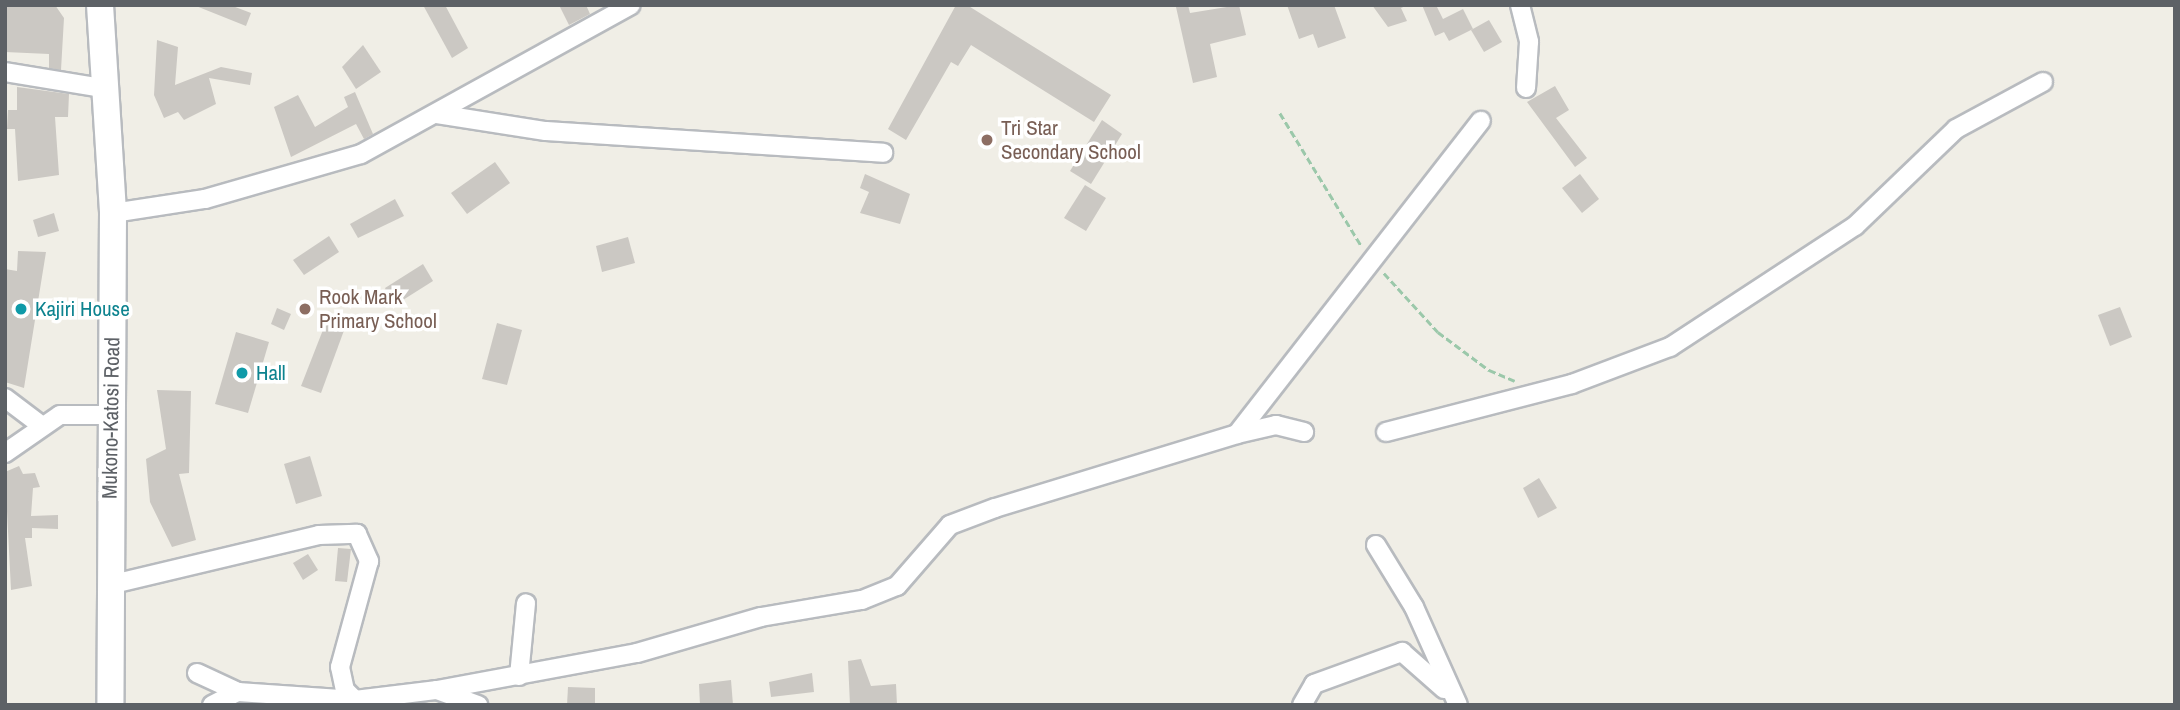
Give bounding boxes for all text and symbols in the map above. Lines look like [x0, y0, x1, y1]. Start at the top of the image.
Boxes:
place label: Tri Star Secondary School [1001, 115, 1141, 165]
marker: Tri Star Secondary School [979, 132, 995, 148]
place label: Rook Mark Primary School [319, 284, 437, 334]
place label: Kajiri House [35, 296, 130, 322]
marker: Kajiri House [13, 301, 29, 317]
marker: Rook Mark Primary School [297, 301, 313, 317]
street label: Mukono-Katosi Road [97, 337, 125, 499]
place label: Hall [256, 360, 286, 386]
marker: Hall [234, 365, 250, 381]

